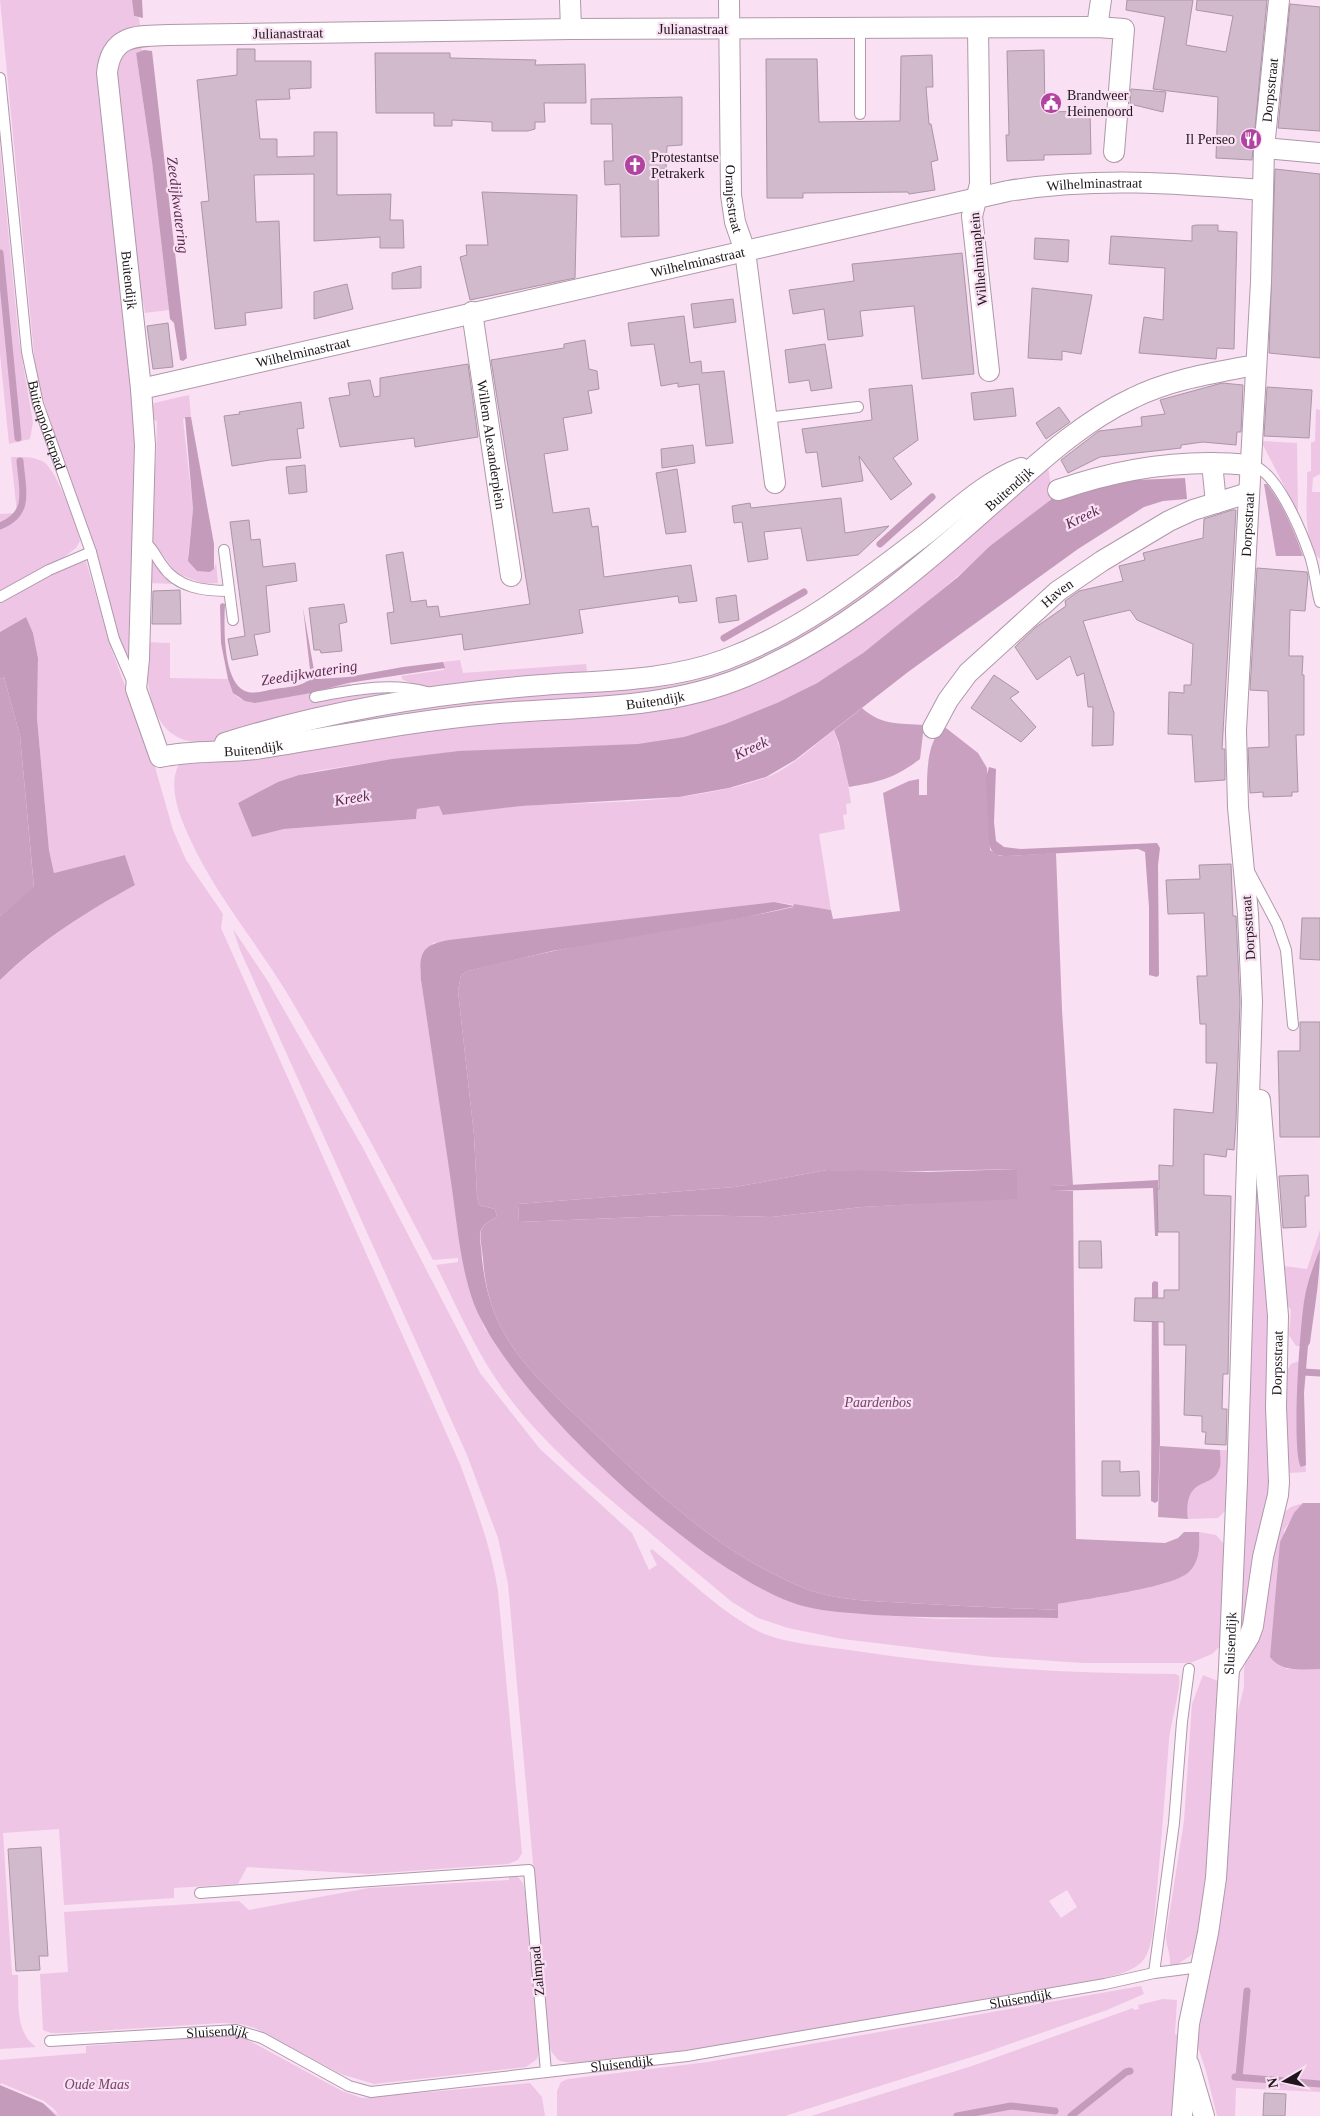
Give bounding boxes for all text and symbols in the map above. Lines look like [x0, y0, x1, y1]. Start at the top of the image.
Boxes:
street label: Julianastraat [658, 22, 728, 37]
street label: Julianastraat [253, 25, 323, 42]
street label: Dorpsstraat [1260, 57, 1281, 123]
place label: Brandweer Heinenoord [1067, 88, 1133, 119]
public building icon: Brandweer Heinenoord [1039, 91, 1063, 115]
restaurant icon: Il Perseo [1239, 127, 1263, 151]
place label: Il Perseo [1186, 132, 1235, 147]
place label: Protestantse Petrakerk [651, 150, 719, 181]
church icon: Protestantse Petrakerk [623, 153, 647, 177]
water label: Zeedijkwatering [164, 156, 192, 255]
street label: Oranjestraat [723, 165, 745, 235]
street label: Wilhelminastraat [1046, 176, 1142, 194]
street label: Wilhelminaplein [967, 212, 990, 306]
street label: Wilhelminastraat [649, 244, 746, 280]
street label: Buitendijk [118, 250, 139, 310]
street label: Wilhelminastraat [255, 335, 351, 371]
street label: Buitenpolderpad [25, 379, 68, 472]
street label: Willem Alexanderplein [474, 379, 508, 510]
street label: Buitendijk [982, 464, 1037, 514]
street label: Dorpsstraat [1239, 492, 1257, 557]
water label: Kreek [1062, 502, 1102, 532]
street label: Haven [1038, 576, 1076, 611]
water label: Zeedijkwatering [260, 657, 359, 689]
street label: Buitendijk [625, 689, 686, 712]
water label: Kreek [731, 733, 771, 763]
street label: Buitendijk [224, 738, 284, 759]
water label: Kreek [332, 787, 371, 809]
street label: Dorpsstraat [1239, 895, 1258, 961]
street label: Dorpsstraat [1269, 1331, 1286, 1396]
park label: Paardenbos [843, 1395, 912, 1410]
street label: Sluisendijk [1222, 1611, 1239, 1675]
street label: Zalmpad [528, 1946, 547, 1996]
street label: Sluisendijk [988, 1986, 1053, 2012]
street label: Sluisendijk [186, 2023, 251, 2042]
street label: Sluisendijk [590, 2053, 654, 2075]
north arrow [1260, 2056, 1310, 2106]
park label: Oude Maas [65, 2077, 130, 2092]
text: N [1264, 2077, 1281, 2089]

